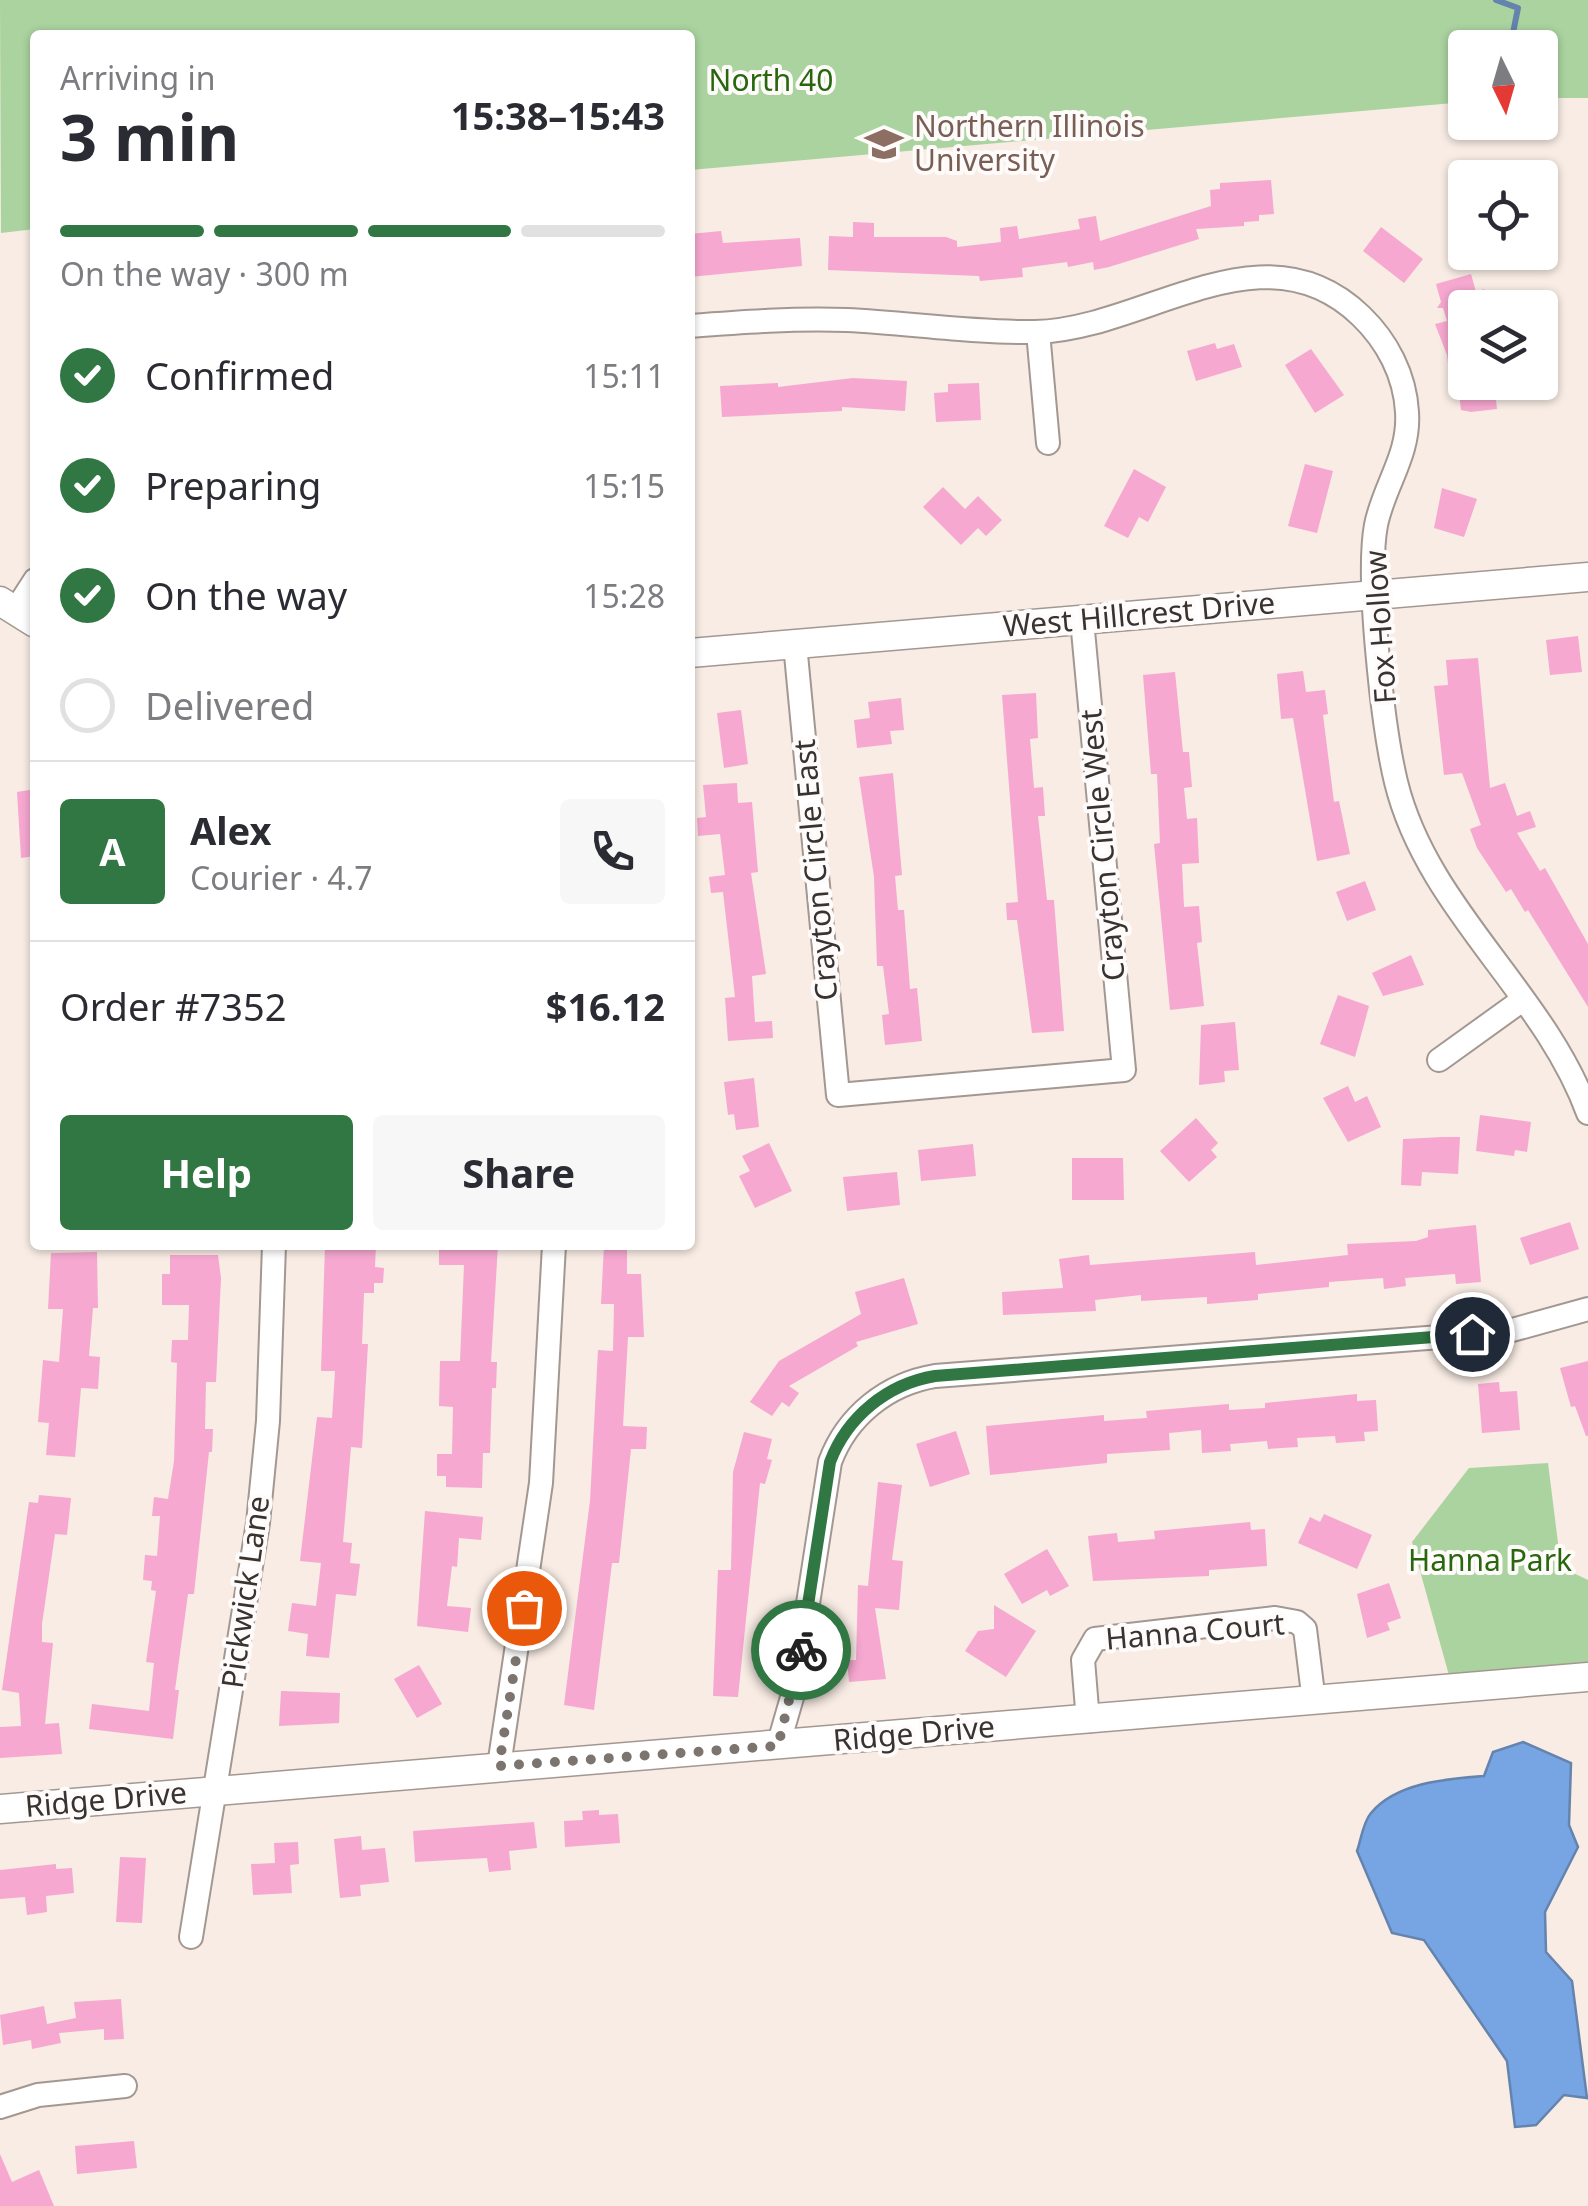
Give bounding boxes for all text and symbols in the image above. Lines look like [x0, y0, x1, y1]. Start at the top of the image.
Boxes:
north arrow [1448, 30, 1558, 140]
map controls [1448, 30, 1558, 400]
text: Arriving in [60, 56, 215, 99]
park label: North 40 [709, 59, 833, 100]
text: 15:38–15:43 [451, 89, 665, 141]
text: 3 min [60, 92, 239, 180]
place label: Northern Illinois University [914, 105, 1145, 180]
school or university icon: Northern Illinois University [863, 123, 905, 165]
button: locate [1448, 160, 1558, 270]
text: On the way · 300 m [60, 252, 349, 295]
button: layers [1448, 290, 1558, 400]
icon: check [60, 348, 115, 403]
text: Confirmed [145, 349, 334, 401]
text: 15:11 [583, 354, 665, 397]
icon: check [60, 458, 115, 513]
text: Preparing [145, 459, 321, 511]
text: 15:15 [583, 464, 665, 507]
street label: Fox Hollow [1354, 549, 1405, 705]
icon: check [60, 568, 115, 623]
text: On the way [145, 569, 347, 621]
text: 15:28 [583, 574, 665, 617]
street label: West Hillcrest Drive [1001, 581, 1277, 646]
text: Delivered [145, 679, 314, 731]
street label: Crayton Circle West [1069, 707, 1134, 983]
street label: Crayton Circle East [783, 738, 846, 1003]
button: phone [560, 799, 665, 904]
text: Alex [190, 804, 272, 856]
text: A [99, 825, 126, 877]
text: Courier · 4.7 [190, 856, 373, 899]
text: Order #7352 [60, 980, 286, 1032]
text: $16.12 [546, 980, 665, 1032]
button: Help [60, 1115, 353, 1230]
button: Share [373, 1115, 665, 1230]
pin [1430, 1292, 1515, 1377]
icon: home [1445, 1307, 1500, 1362]
street label: Pickwick Lane [211, 1493, 278, 1691]
park label: Hanna Park [1408, 1539, 1572, 1580]
pin [482, 1566, 567, 1651]
icon: bag [497, 1581, 552, 1636]
courier [751, 1600, 851, 1700]
street label: Hanna Court [1104, 1602, 1286, 1659]
icon: bike [774, 1623, 829, 1678]
street label: Ridge Drive [831, 1705, 996, 1760]
street label: Ridge Drive [23, 1771, 188, 1826]

